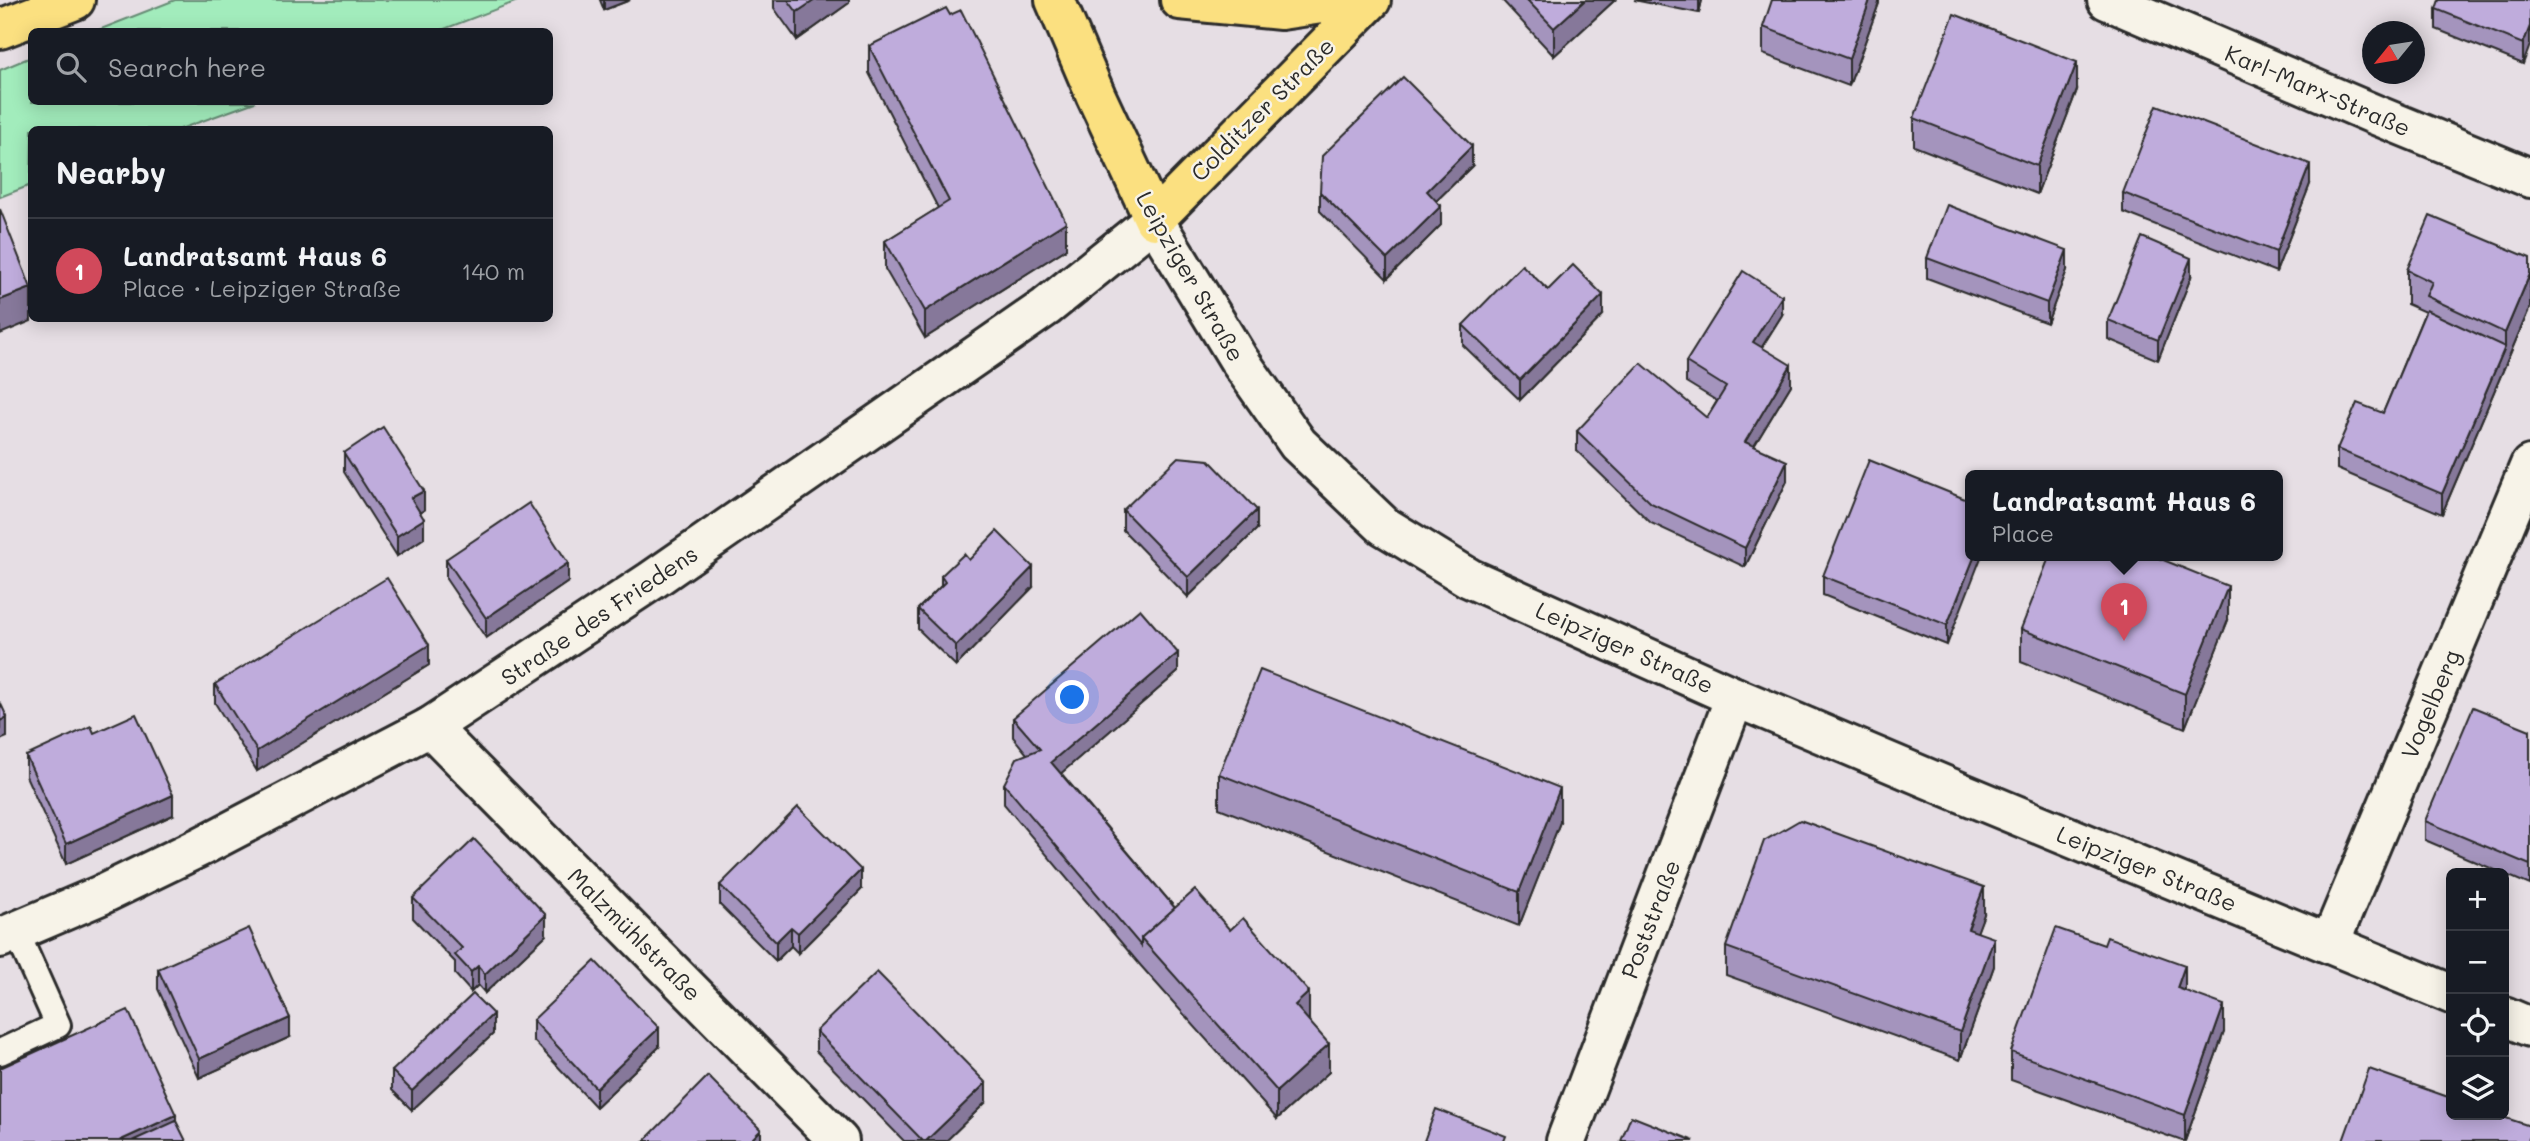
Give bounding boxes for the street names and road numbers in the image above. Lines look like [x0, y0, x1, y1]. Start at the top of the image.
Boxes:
street label: Colditzer Straße [1184, 31, 1340, 187]
street label: Karl-Marx-Straße [2221, 37, 2415, 143]
street label: Leipziger Straße [1130, 186, 1252, 366]
street label: Straße des Friedens [495, 538, 703, 692]
street label: Leipziger Straße [1531, 594, 1719, 700]
street label: Vogelberg [2394, 645, 2466, 763]
street label: Leipziger Straße [2053, 818, 2241, 918]
street label: Poststraße [1614, 855, 1686, 983]
street label: Malzmühlstraße [562, 861, 708, 1007]

